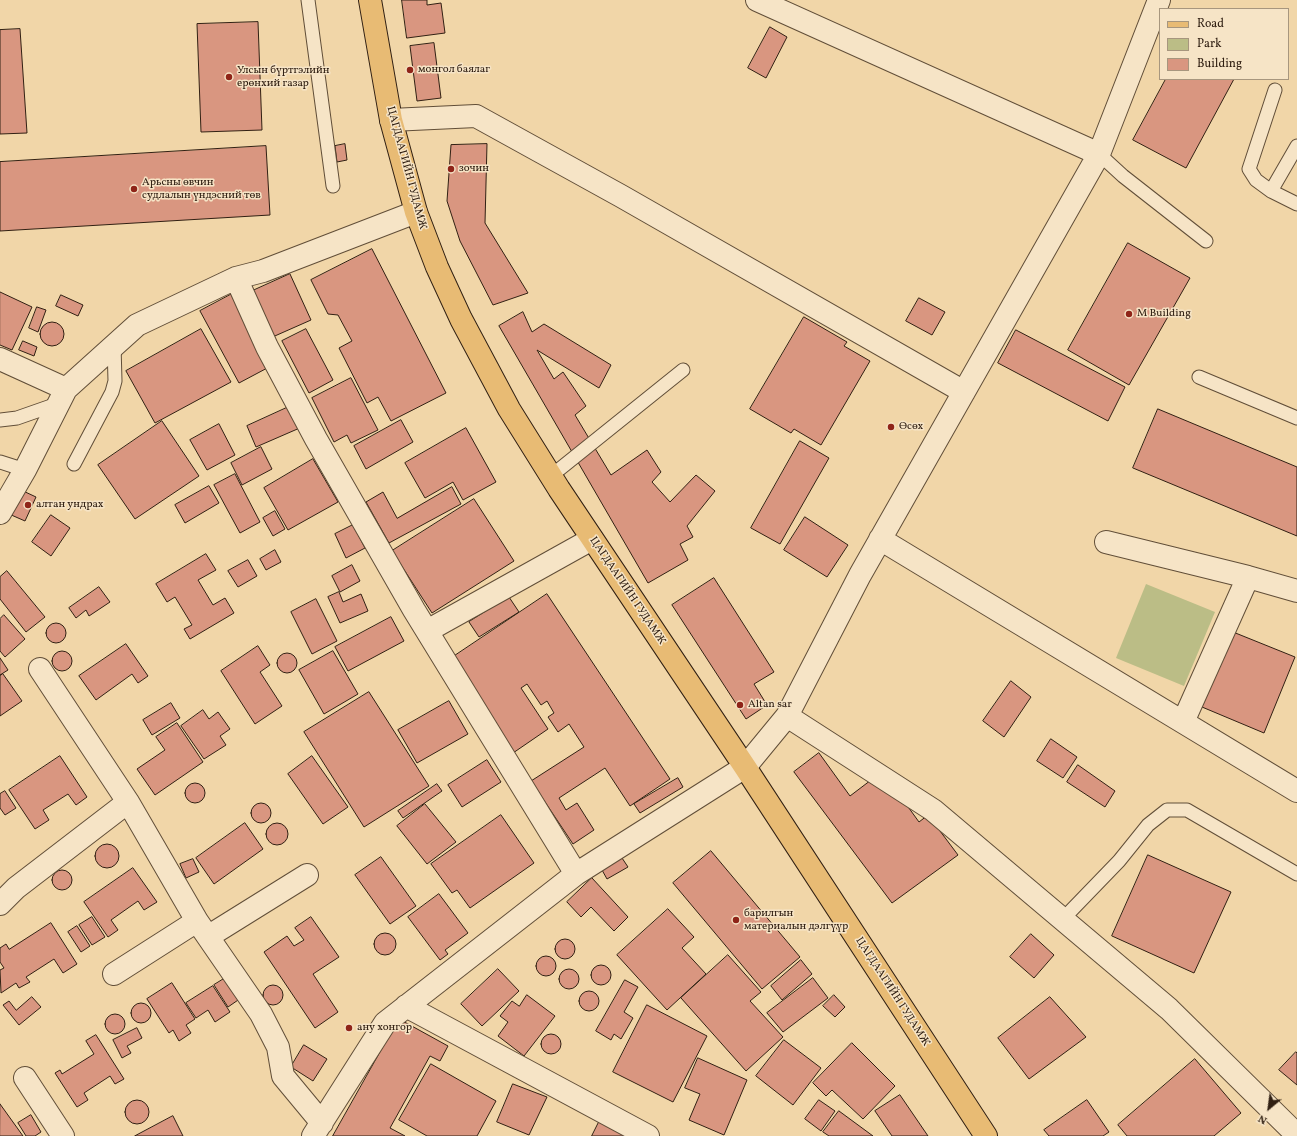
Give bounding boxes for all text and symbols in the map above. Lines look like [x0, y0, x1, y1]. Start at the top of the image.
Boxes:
legend [1159, 8, 1289, 80]
text: Road [1197, 16, 1224, 32]
text: Park [1197, 36, 1222, 52]
text: Building [1197, 56, 1242, 72]
place label: монгол баялаг [418, 63, 490, 77]
place label: Улсын бүртгэлийн ерөнхий газар [237, 64, 329, 90]
marker: монгол баялаг [405, 65, 415, 75]
marker: Улсын бүртгэлийн ерөнхий газар [224, 72, 234, 82]
street label: ЦАГДААГИЙН ГУДАМЖ [383, 105, 429, 231]
place label: зочин [459, 162, 489, 176]
marker: зочин [446, 164, 456, 174]
place label: Арьсны өвчин судлалын үндэсний төв [142, 176, 261, 202]
marker: Арьсны өвчин судлалын үндэсний төв [129, 184, 139, 194]
place label: M Building [1137, 307, 1191, 321]
marker: M Building [1124, 309, 1134, 319]
place label: Өсөх [899, 420, 923, 434]
marker: Өсөх [886, 422, 896, 432]
place label: алтан ундрах [36, 498, 104, 512]
marker: алтан ундрах [23, 500, 33, 510]
street label: ЦАГДААГИЙН ГУДАМЖ [586, 535, 668, 647]
place label: Altan sar [748, 698, 792, 712]
marker: Altan sar [735, 700, 745, 710]
place label: барилгын материалын дэлгүүр [744, 907, 848, 933]
marker: барилгын материалын дэлгүүр [731, 915, 741, 925]
street label: ЦАГДААГИЙН ГУДАМЖ [852, 935, 932, 1049]
place label: ану хонгор [357, 1021, 412, 1035]
marker: ану хонгор [344, 1023, 354, 1033]
north arrow [1249, 1088, 1289, 1128]
text: N [1256, 1110, 1270, 1127]

